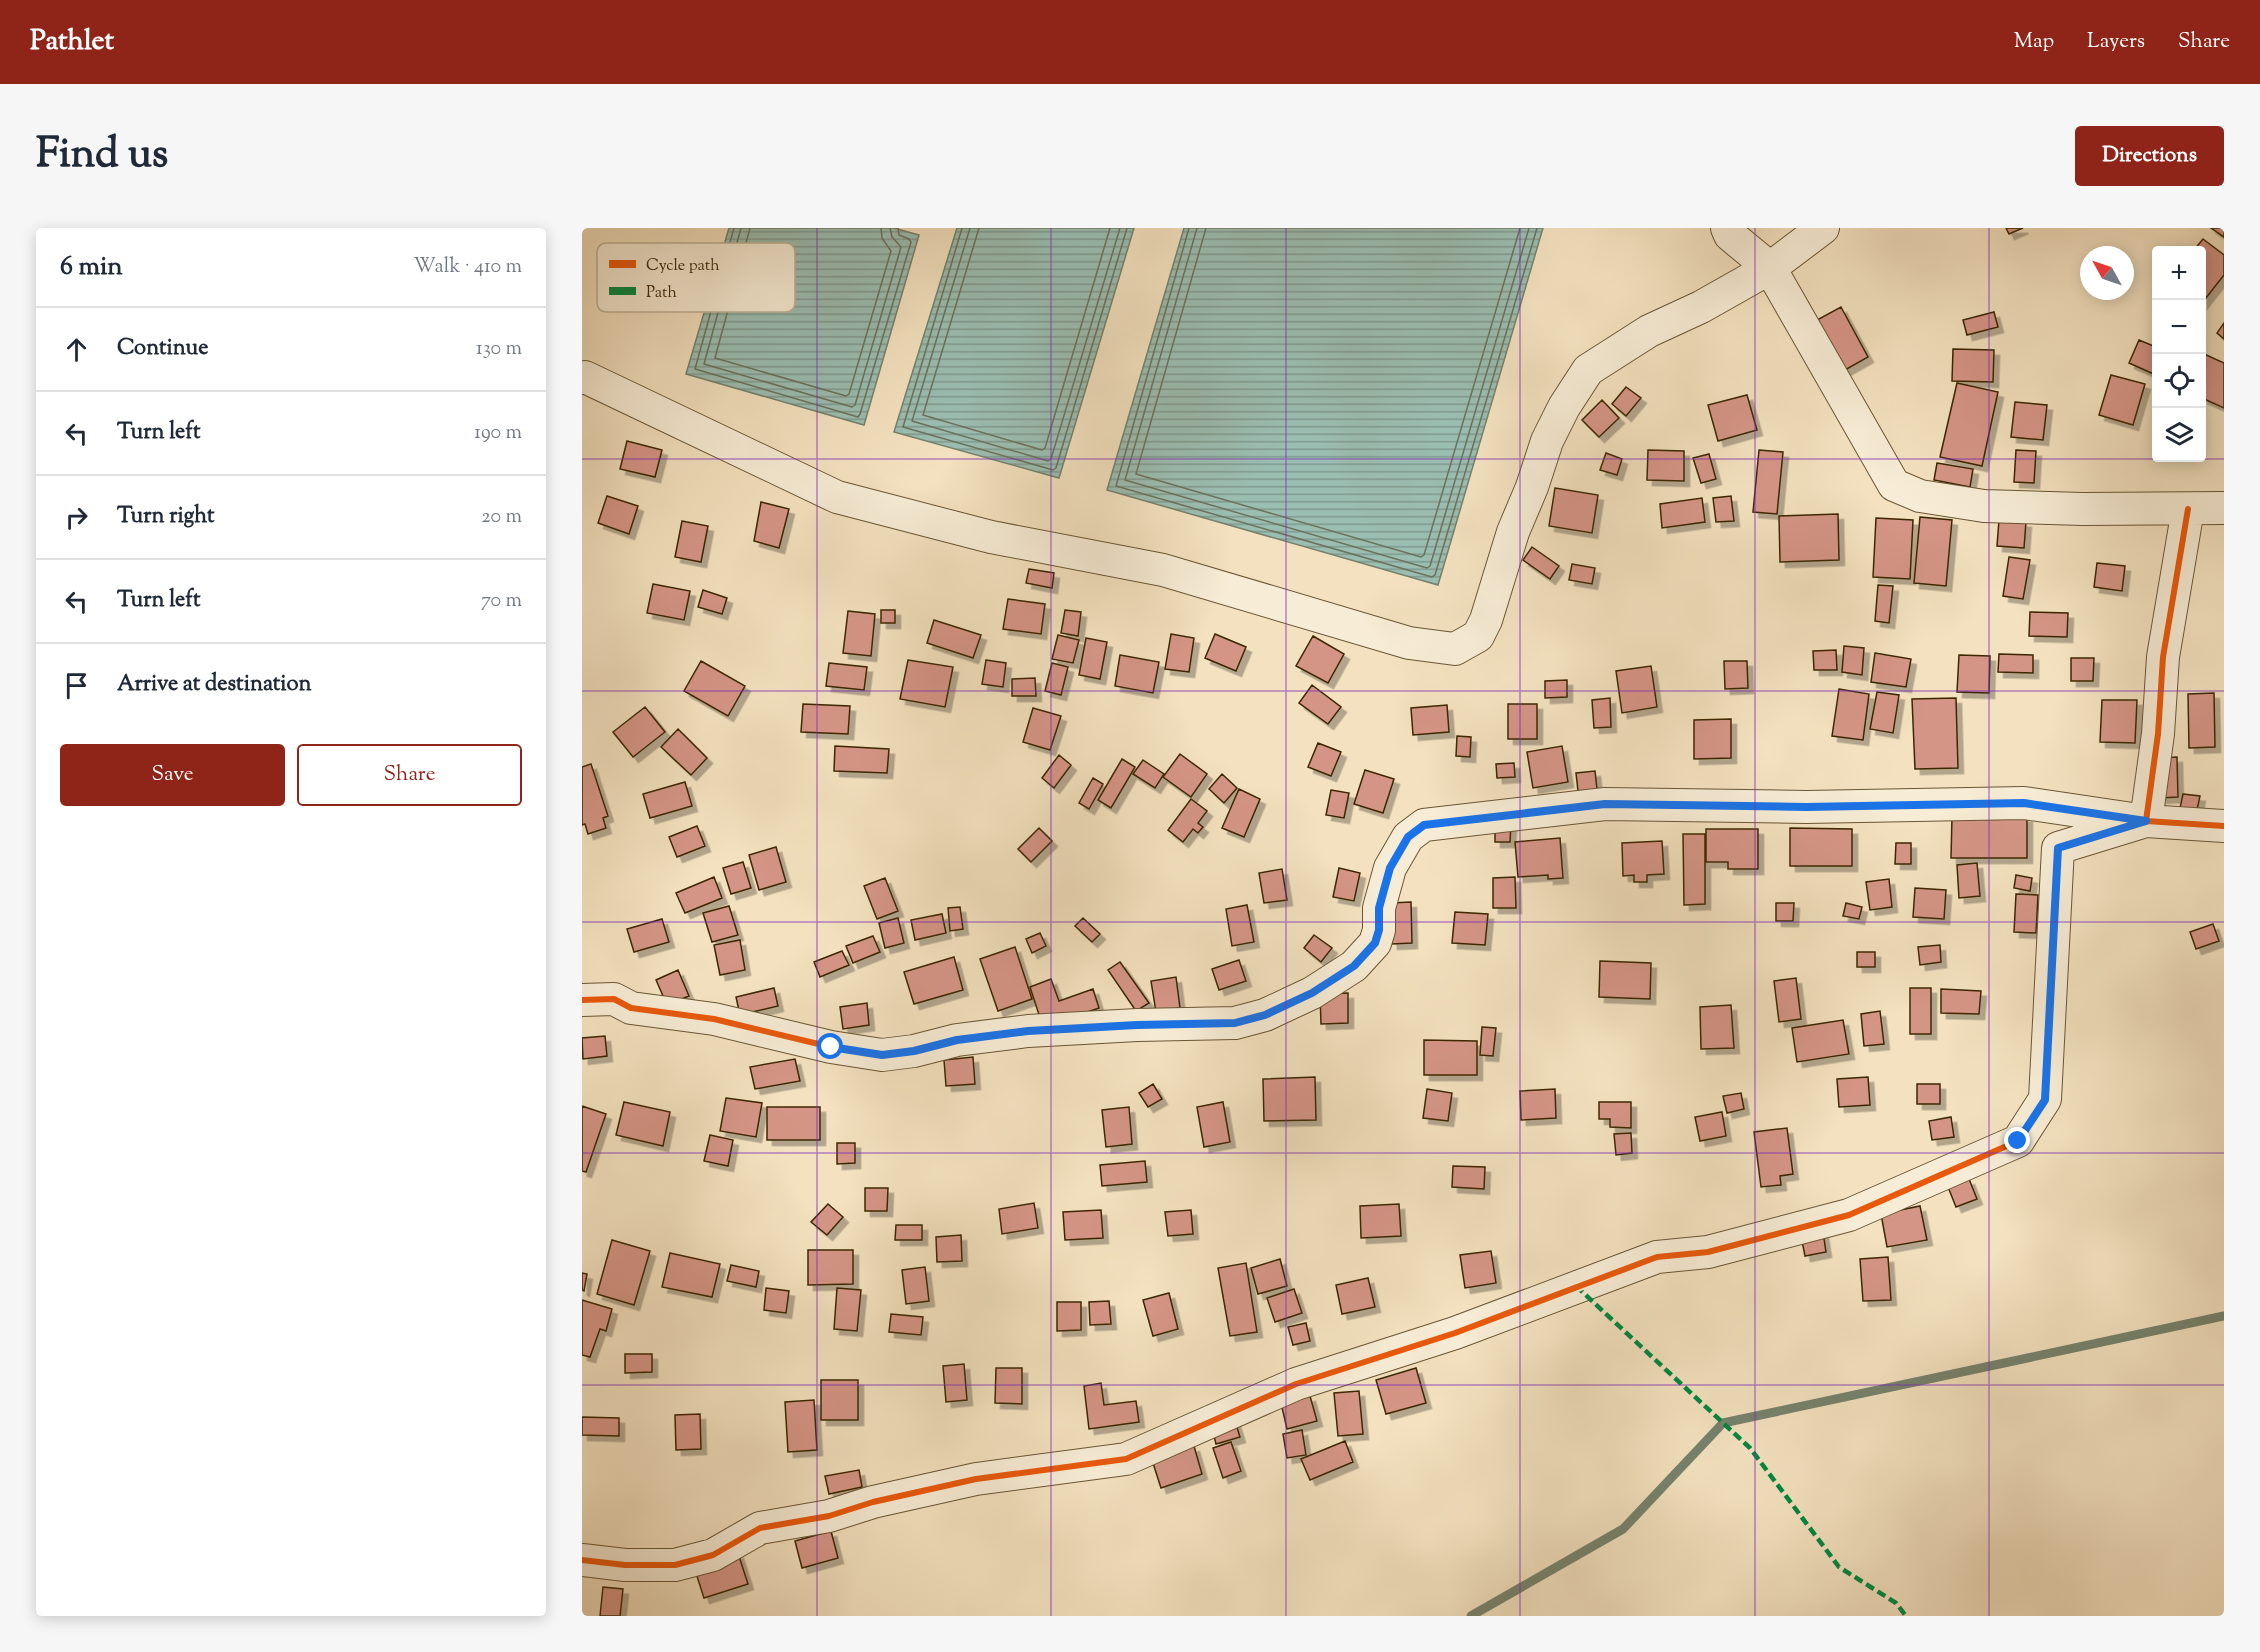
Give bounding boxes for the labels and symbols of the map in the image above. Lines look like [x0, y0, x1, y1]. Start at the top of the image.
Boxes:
legend [597, 243, 795, 312]
north arrow [2080, 246, 2134, 300]
text: Cycle path [646, 255, 720, 278]
text: Path [646, 282, 677, 305]
route start [817, 1033, 843, 1059]
route end [2004, 1127, 2030, 1153]

